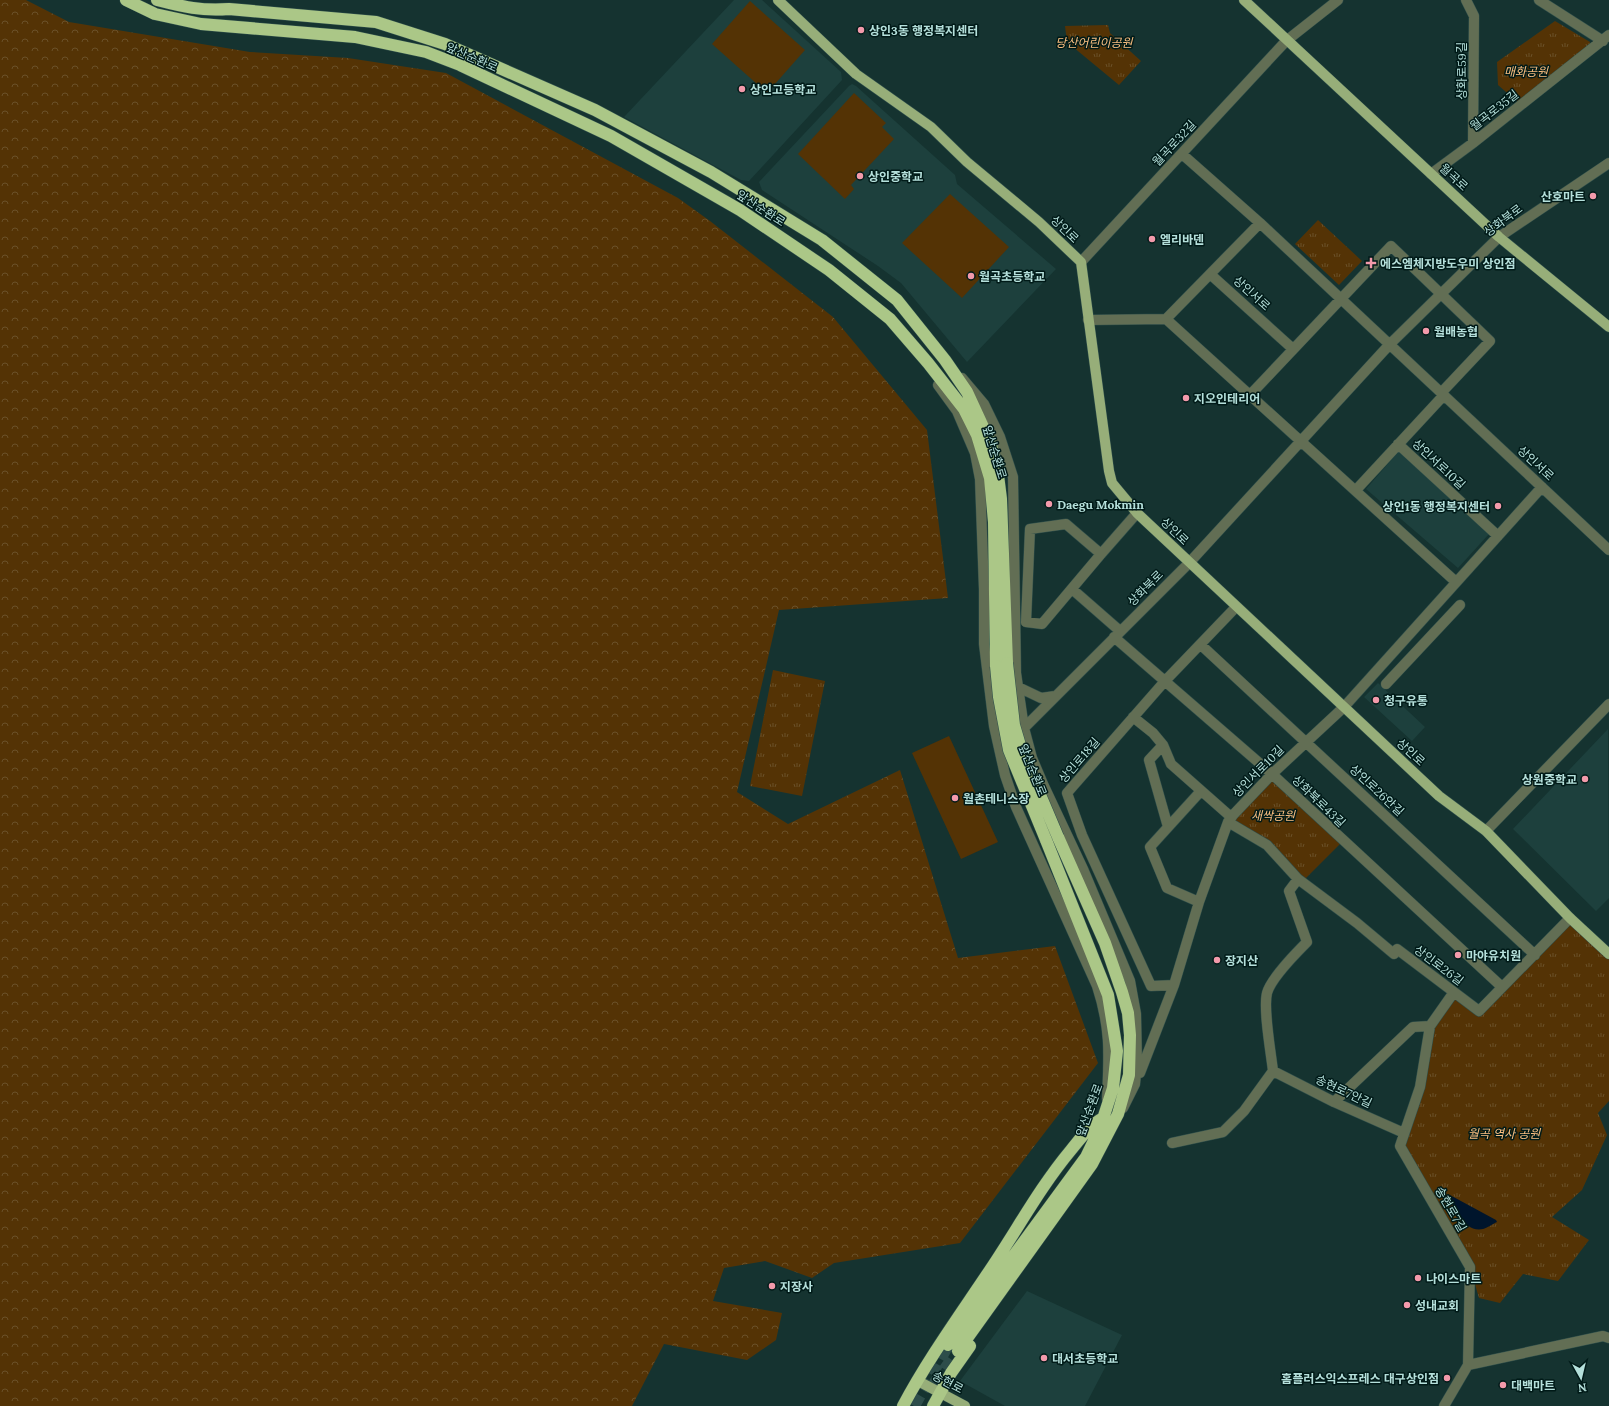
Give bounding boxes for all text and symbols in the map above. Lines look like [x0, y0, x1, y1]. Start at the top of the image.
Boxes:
place label: 상인3동 행정복지센터 [869, 23, 978, 38]
marker: 상인3동 행정복지센터 [856, 25, 866, 35]
park label: 당산어린이공원 [1055, 35, 1134, 50]
street label: 앞산순환로 [444, 39, 500, 75]
street label: 상화로59길 [1454, 42, 1469, 100]
park label: 매화공원 [1504, 64, 1549, 79]
place label: 상인고등학교 [750, 82, 816, 97]
marker: 상인고등학교 [737, 84, 747, 94]
street label: 월곡로35길 [1467, 86, 1521, 134]
street label: 월곡로32길 [1149, 117, 1199, 169]
street label: 월곡로 [1437, 160, 1471, 194]
place label: 상인중학교 [868, 169, 923, 184]
marker: 상인중학교 [855, 171, 865, 181]
street label: 앞산순환로 [734, 187, 788, 229]
place label: 산호마트 [1541, 189, 1585, 204]
marker: 산호마트 [1588, 191, 1598, 201]
street label: 상화북로 [1481, 201, 1525, 239]
street label: 상인로 [1048, 212, 1082, 246]
place label: 엘리바덴 [1160, 232, 1204, 247]
marker: 엘리바덴 [1147, 234, 1157, 244]
place label: 에스엠체지방도우미 상인점 [1380, 256, 1516, 271]
marker: 에스엠체지방도우미 상인점 [1365, 257, 1377, 269]
place label: 월곡초등학교 [979, 269, 1045, 284]
marker: 월곡초등학교 [966, 271, 976, 281]
street label: 상인서로 [1231, 273, 1273, 313]
place label: 월배농협 [1434, 324, 1478, 339]
marker: 월배농협 [1421, 326, 1431, 336]
place label: 지오인테리어 [1194, 391, 1260, 406]
marker: 지오인테리어 [1181, 393, 1191, 403]
street label: 앞산순환로 [980, 423, 1010, 481]
street label: 상인서로10길 [1409, 436, 1469, 492]
street label: 상인서로 [1515, 442, 1557, 484]
place label: Daegu Mokmin [1057, 497, 1144, 512]
marker: Daegu Mokmin [1044, 499, 1054, 509]
place label: 상인1동 행정복지센터 [1383, 499, 1490, 514]
marker: 상인1동 행정복지센터 [1493, 501, 1503, 511]
street label: 상인로 [1158, 514, 1192, 548]
street label: 상화북로 [1124, 567, 1166, 609]
place label: 청구유통 [1384, 693, 1428, 708]
marker: 청구유통 [1371, 695, 1381, 705]
street label: 상인로18길 [1055, 734, 1103, 786]
street label: 상인로 [1394, 735, 1428, 769]
street label: 앞산순환로 [1016, 742, 1050, 798]
street label: 상인서로10길 [1229, 742, 1287, 800]
street label: 상인로26안길 [1347, 761, 1407, 819]
street label: 상화북로43길 [1289, 772, 1349, 830]
place label: 상원중학교 [1522, 772, 1577, 787]
marker: 상원중학교 [1580, 774, 1590, 784]
place label: 월촌테니스장 [963, 791, 1029, 806]
marker: 월촌테니스장 [950, 793, 960, 803]
park label: 새싹공원 [1251, 808, 1296, 823]
street label: 상인로26길 [1412, 942, 1466, 988]
place label: 마야유치원 [1466, 948, 1521, 963]
marker: 마야유치원 [1453, 950, 1463, 960]
place label: 장지산 [1225, 953, 1258, 968]
marker: 장지산 [1212, 955, 1222, 965]
street label: 송현로7안길 [1313, 1071, 1375, 1111]
street label: 앞산순환로 [1073, 1081, 1105, 1139]
park label: 월곡 역사 공원 [1468, 1126, 1541, 1141]
street label: 송현로7길 [1432, 1184, 1470, 1234]
place label: 나이스마트 [1426, 1271, 1481, 1286]
marker: 나이스마트 [1413, 1273, 1423, 1283]
place label: 지장사 [780, 1279, 813, 1294]
marker: 지장사 [767, 1281, 777, 1291]
place label: 성내교회 [1415, 1298, 1459, 1313]
marker: 성내교회 [1402, 1300, 1412, 1310]
place label: 대서초등학교 [1052, 1351, 1118, 1366]
marker: 대서초등학교 [1039, 1353, 1049, 1363]
north arrow [1561, 1358, 1601, 1398]
street label: 송현로 [930, 1368, 966, 1396]
place label: 홈플러스익스프레스 대구상인점 [1281, 1371, 1439, 1386]
marker: 홈플러스익스프레스 대구상인점 [1442, 1373, 1452, 1383]
place label: 대백마트 [1511, 1378, 1555, 1393]
marker: 대백마트 [1498, 1380, 1508, 1390]
text: N [1577, 1380, 1588, 1395]

